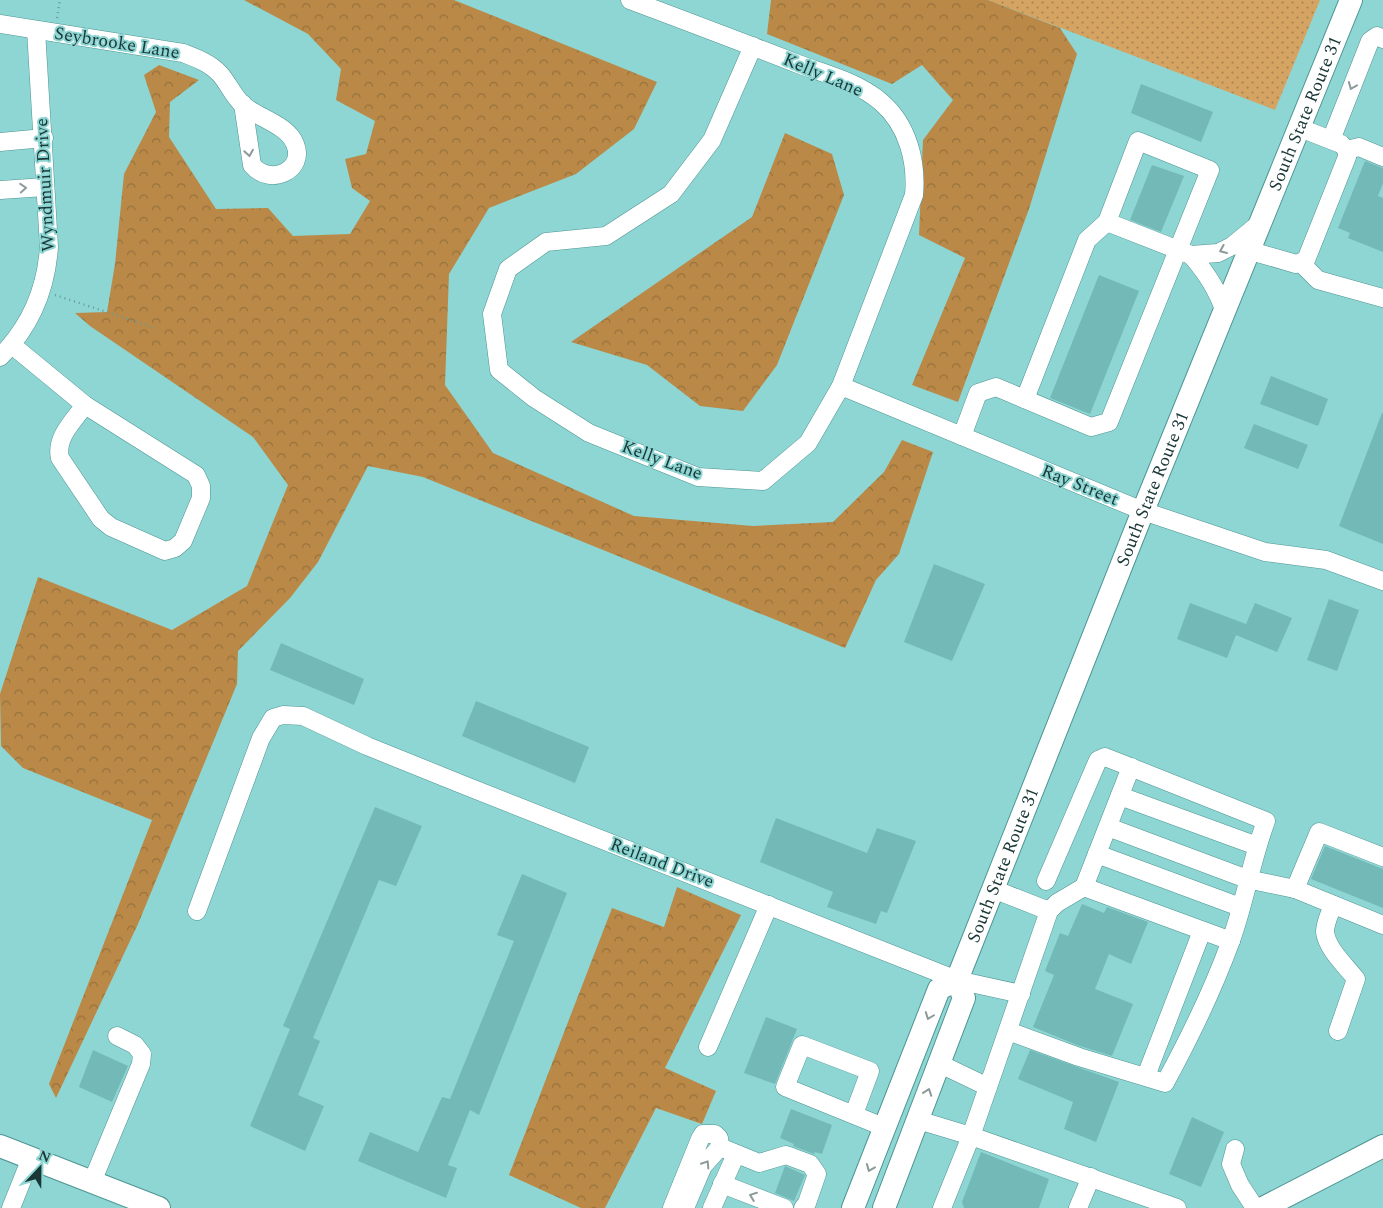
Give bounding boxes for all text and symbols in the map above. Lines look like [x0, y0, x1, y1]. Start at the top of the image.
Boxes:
street label: Seybrooke Lane [53, 20, 181, 66]
street label: South State Route 31 [1261, 32, 1348, 195]
street label: Kelly Lane [779, 46, 867, 104]
one-way arrow [1348, 82, 1358, 90]
street label: Wyndmuir Drive [28, 117, 62, 253]
one-way arrow [243, 149, 254, 157]
one-way arrow [19, 183, 27, 194]
one-way arrow [1219, 243, 1228, 254]
street label: South State Route 31 [1109, 407, 1196, 570]
street label: Kelly Lane [618, 433, 706, 487]
street label: Ray Street [1037, 457, 1123, 513]
street label: South State Route 31 [960, 783, 1046, 947]
street label: Reiland Drive [606, 831, 718, 895]
one-way arrow [925, 1011, 935, 1020]
one-way arrow [922, 1088, 932, 1097]
north arrow [15, 1143, 65, 1193]
text: N [35, 1145, 54, 1168]
one-way arrow [700, 1160, 709, 1170]
one-way arrow [865, 1163, 876, 1172]
one-way arrow [749, 1192, 757, 1202]

